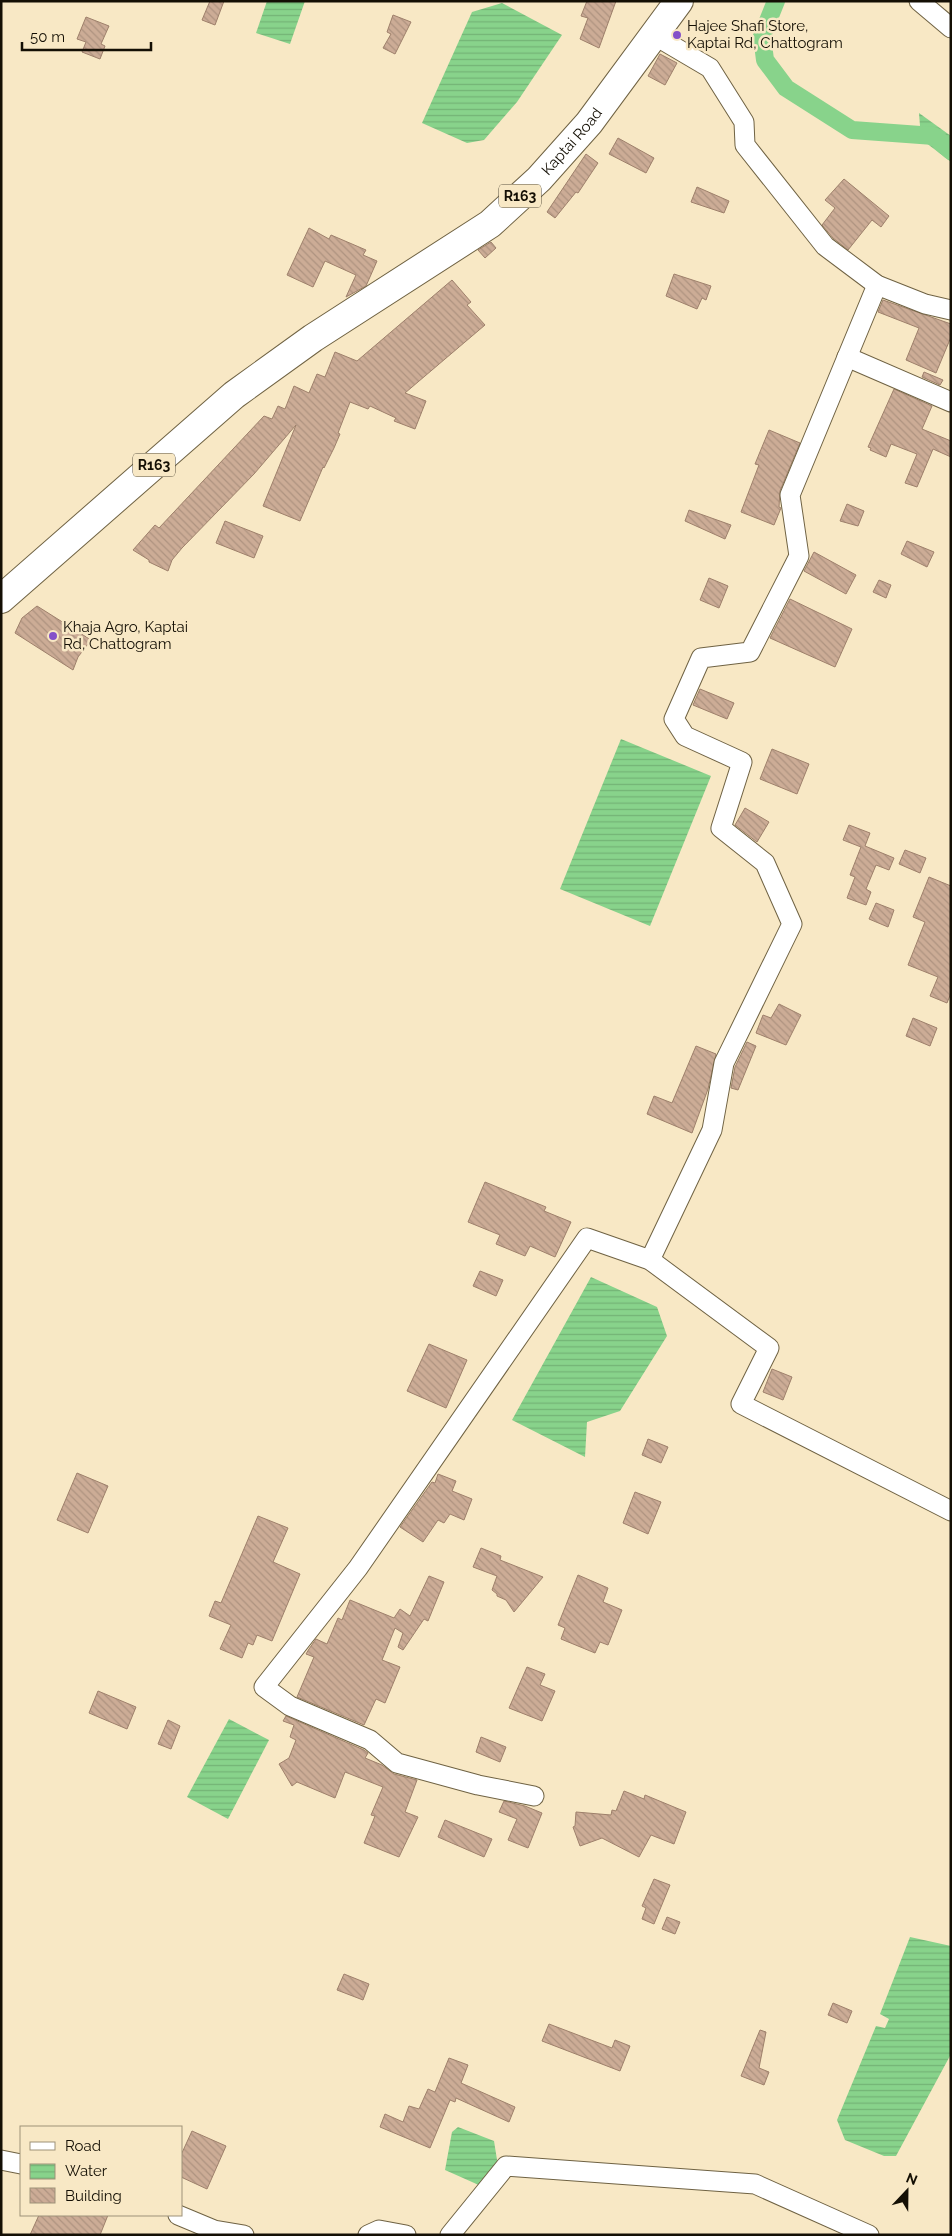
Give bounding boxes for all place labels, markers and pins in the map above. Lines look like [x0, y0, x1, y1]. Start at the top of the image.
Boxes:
place label: Hajee Shafi Store, Kaptai Rd, Chattogram [687, 17, 843, 52]
marker: Hajee Shafi Store, Kaptai Rd, Chattogram [671, 29, 683, 41]
place label: Khaja Agro, Kaptai Rd, Chattogram [63, 618, 188, 653]
marker: Khaja Agro, Kaptai Rd, Chattogram [47, 630, 59, 642]

